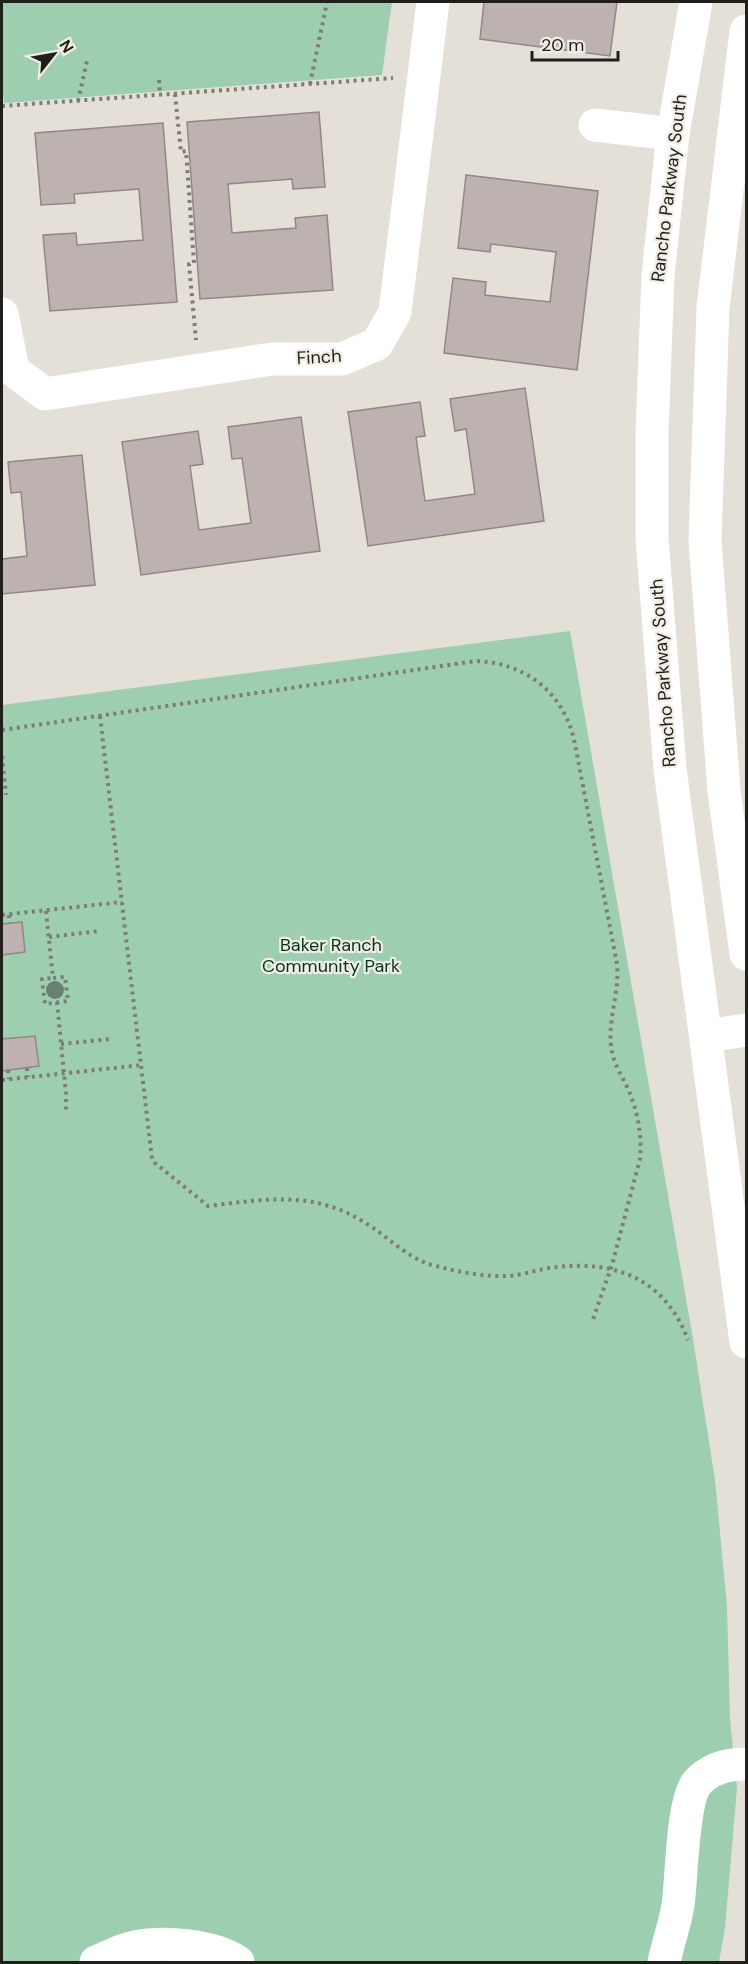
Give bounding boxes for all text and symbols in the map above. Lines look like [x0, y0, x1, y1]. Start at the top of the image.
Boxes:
north arrow [24, 24, 84, 84]
scale bar [532, 24, 618, 62]
text: 20 m [541, 33, 584, 57]
text: N [54, 36, 78, 57]
street label: Rancho Parkway South [646, 93, 692, 283]
street label: Finch [296, 344, 342, 370]
street label: Rancho Parkway South [644, 578, 682, 768]
park label: Baker Ranch Community Park [262, 933, 400, 978]

